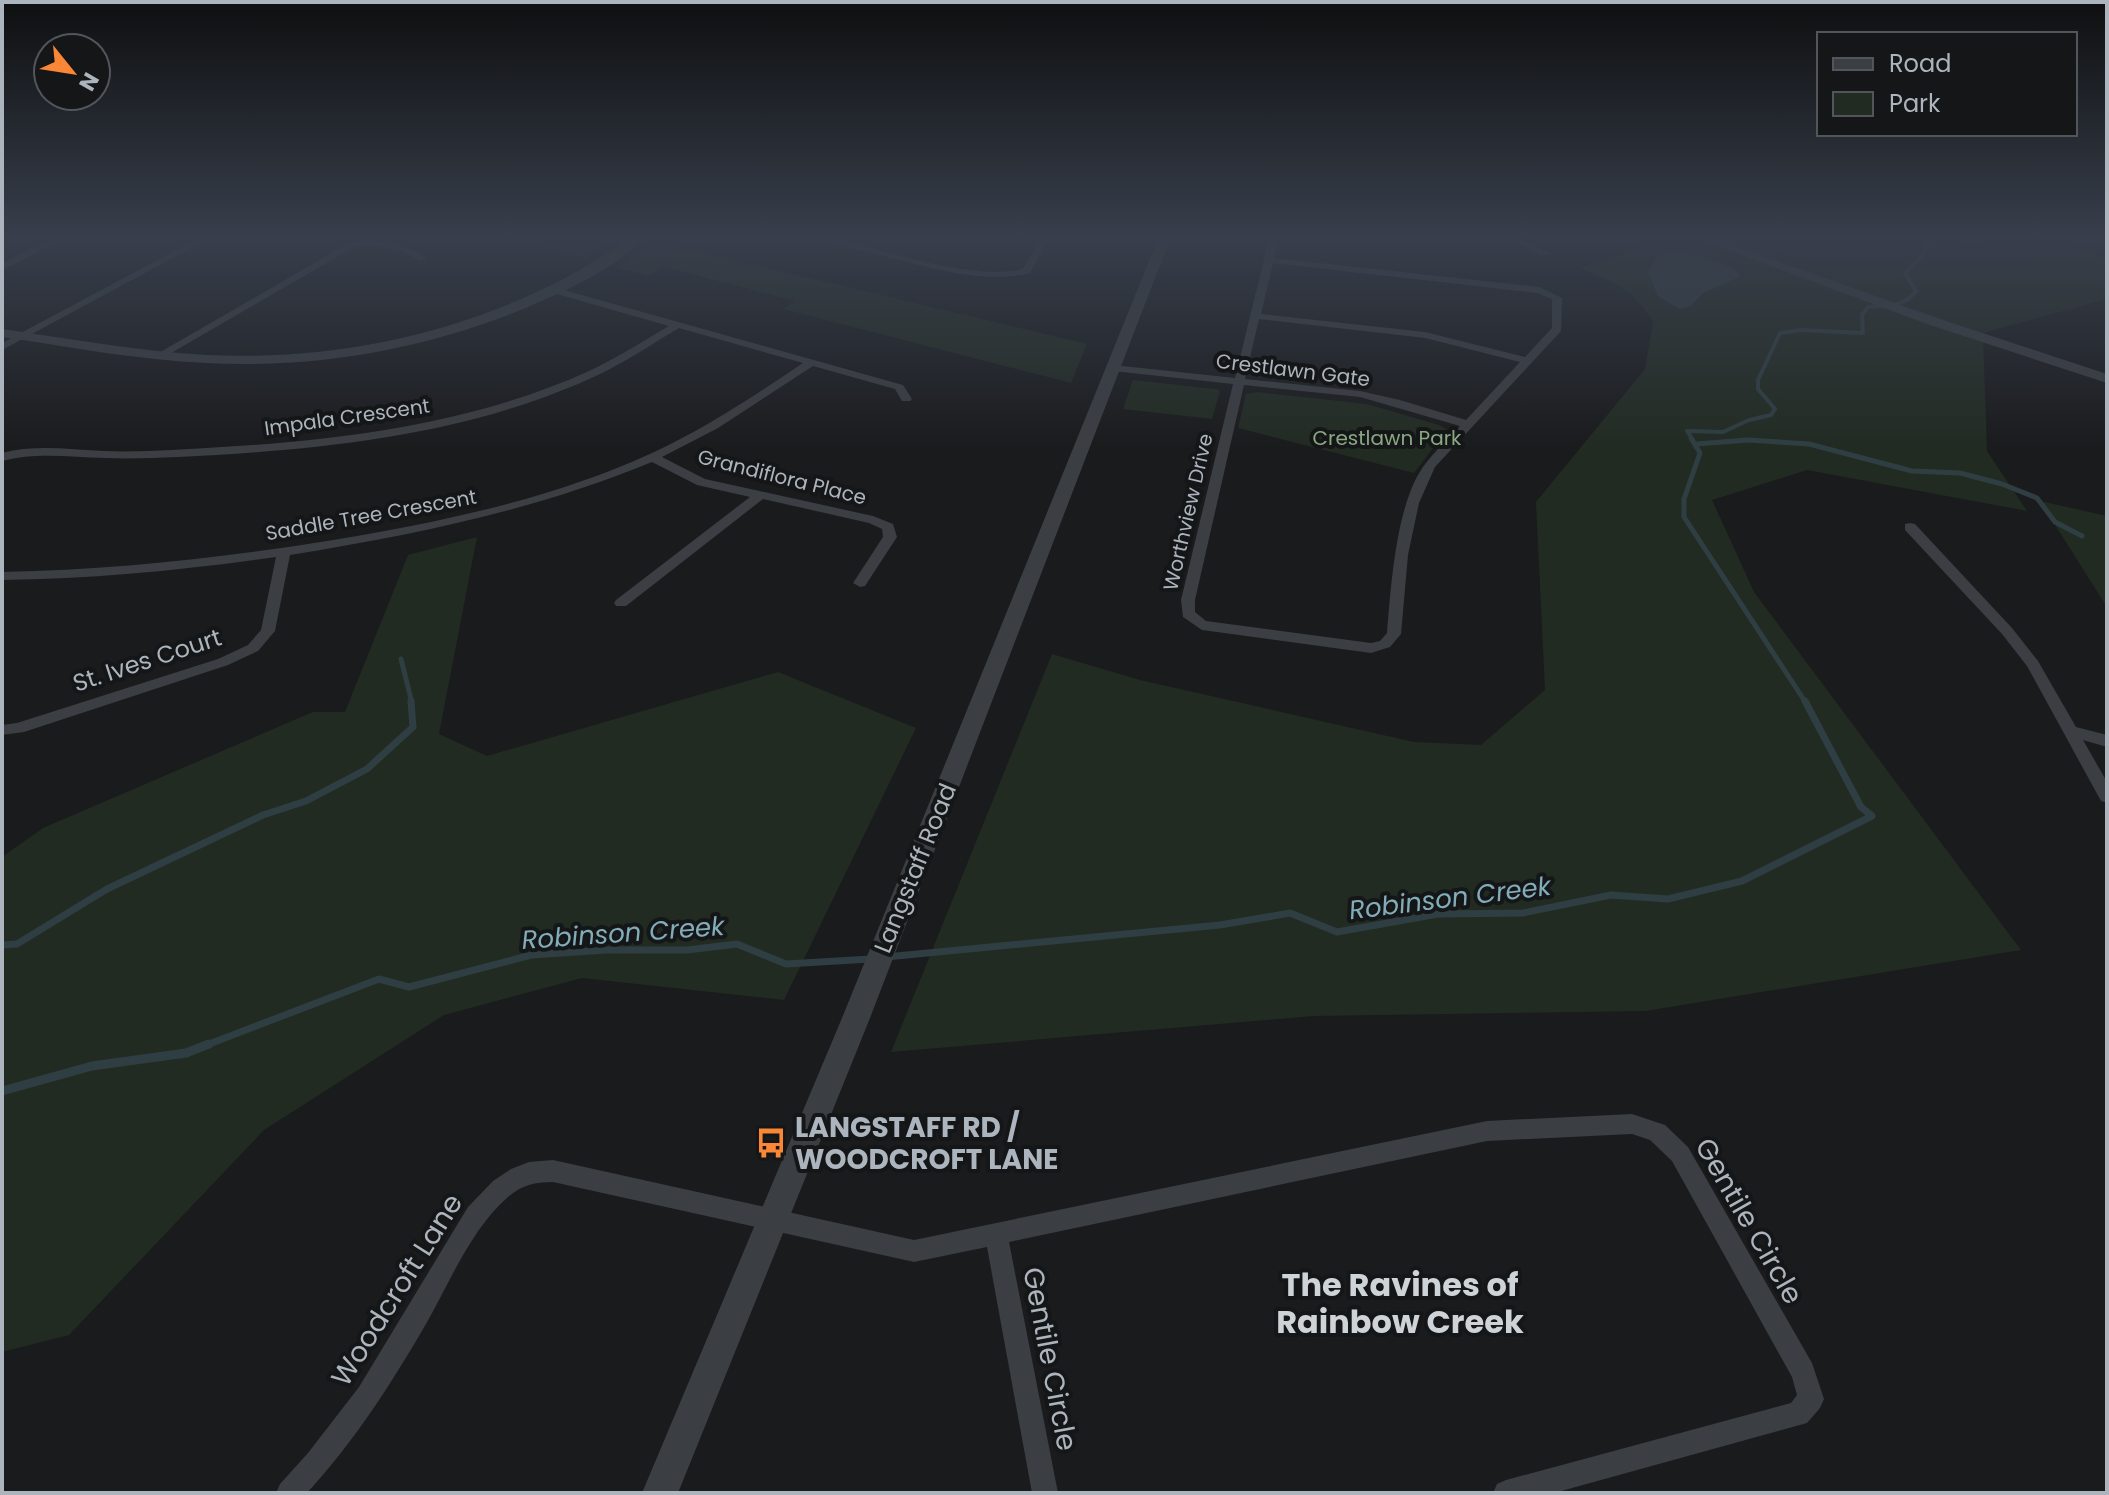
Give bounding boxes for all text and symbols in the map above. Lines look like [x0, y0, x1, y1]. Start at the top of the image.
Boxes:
north arrow [32, 32, 112, 112]
legend [1817, 32, 2077, 136]
text: Road [1889, 47, 1951, 80]
text: N [71, 67, 106, 97]
text: Park [1889, 87, 1941, 120]
street label: Crestlawn Gate [1214, 347, 1372, 393]
street label: Impala Crescent [263, 392, 431, 442]
park label: Crestlawn Park [1313, 424, 1462, 452]
street label: Worthview Drive [1156, 431, 1220, 593]
street label: Grandiflora Place [695, 442, 869, 512]
street label: Saddle Tree Crescent [263, 483, 479, 547]
street label: St. Ives Court [68, 620, 226, 700]
street label: Langstaff Road [866, 778, 964, 958]
water label: Robinson Creek [1347, 868, 1555, 928]
water label: Robinson Creek [520, 908, 727, 958]
place label: LANGSTAFF RD / WOODCROFT LANE [795, 1108, 1058, 1179]
bus stop icon: LANGSTAFF RD / WOODCROFT LANE [754, 1126, 788, 1160]
street label: Gentile Circle [1686, 1131, 1812, 1311]
street label: Woodcroft Lane [322, 1186, 472, 1394]
district label: The Ravines of Rainbow Creek [1276, 1262, 1524, 1344]
street label: Gentile Circle [1013, 1264, 1087, 1454]

